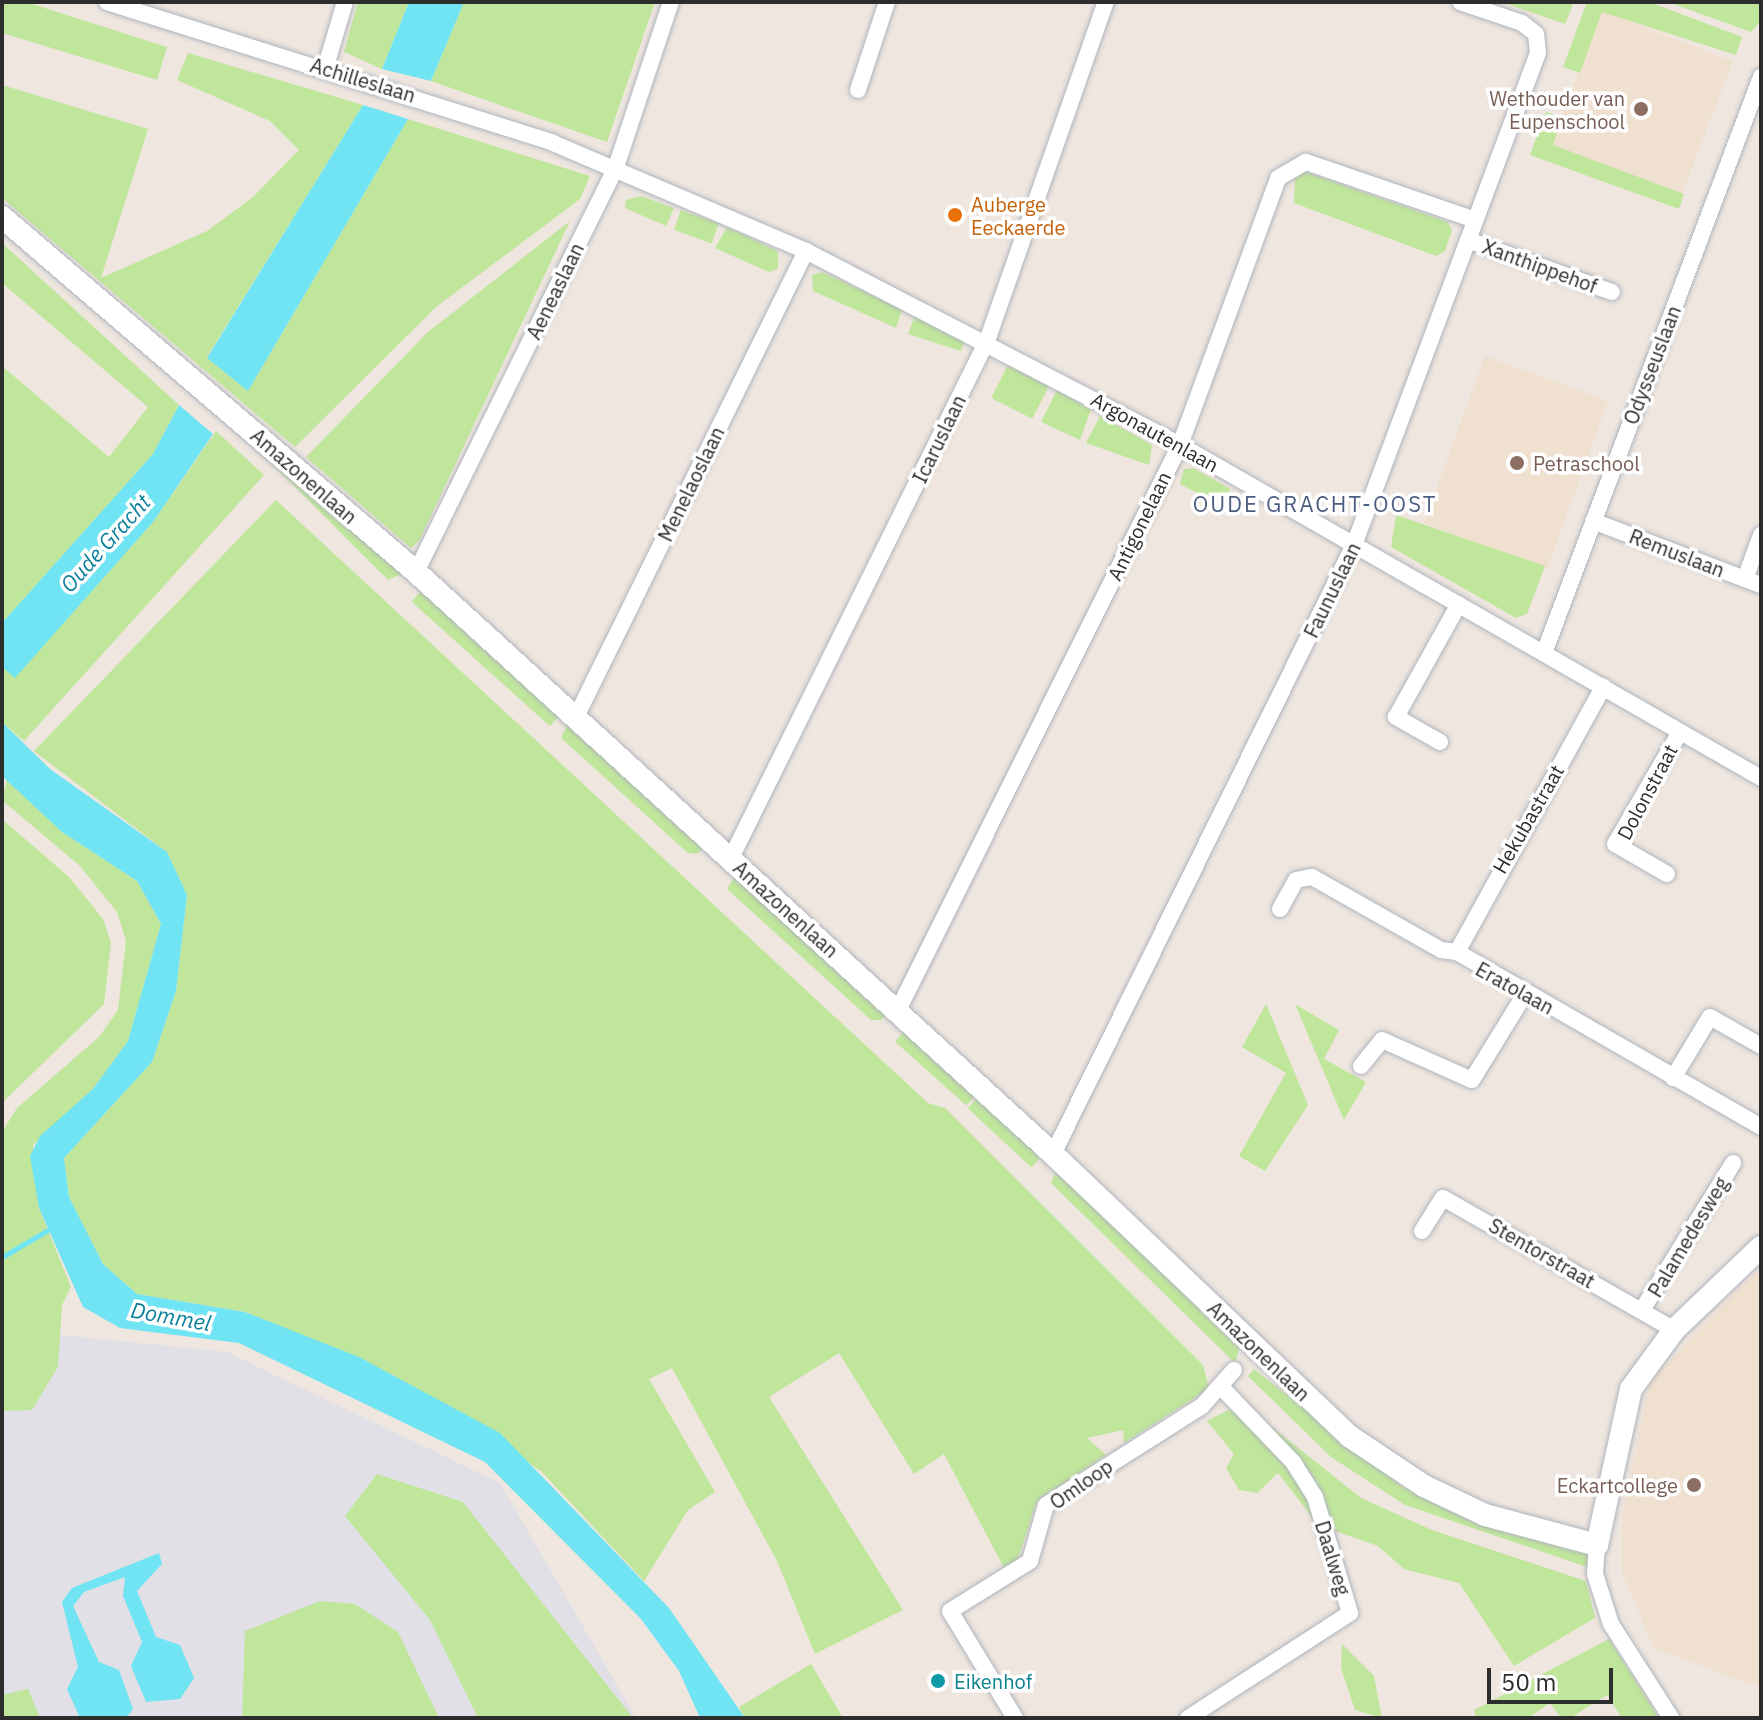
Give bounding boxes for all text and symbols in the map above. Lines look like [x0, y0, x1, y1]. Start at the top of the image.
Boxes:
street label: Achilleslaan [307, 53, 419, 107]
place label: Wethouder van Eupenschool [1489, 86, 1625, 133]
marker: Wethouder van Eupenschool [1632, 100, 1650, 118]
place label: Auberge Eeckaerde [971, 192, 1065, 239]
marker: Auberge Eeckaerde [946, 206, 964, 224]
street label: Xanthippehof [1479, 234, 1601, 298]
street label: Aeneaslaan [521, 239, 589, 343]
street label: Odysseuslaan [1618, 302, 1686, 428]
street label: Argonautenlaan [1087, 387, 1223, 477]
street label: Icaruslaan [907, 391, 971, 487]
street label: Amazonenlaan [246, 423, 362, 529]
street label: Menelaoslaan [653, 423, 729, 545]
place label: Petraschool [1533, 451, 1640, 475]
marker: Petraschool [1508, 454, 1526, 472]
street label: Antigonelaan [1102, 468, 1176, 584]
water label: Oude Gracht [54, 489, 156, 597]
district label: OUDE GRACHT-OOST [1193, 491, 1437, 517]
street label: Remuslaan [1626, 524, 1728, 582]
street label: Faunuslaan [1299, 538, 1365, 642]
street label: Dolonstraat [1612, 740, 1682, 844]
street label: Hekubastraat [1487, 760, 1569, 878]
street label: Amazonenlaan [729, 856, 843, 962]
street label: Eratolaan [1472, 957, 1558, 1019]
street label: Palamedesweg [1643, 1172, 1733, 1302]
street label: Stentorstraat [1485, 1213, 1599, 1293]
water label: Dommel [129, 1296, 213, 1336]
street label: Amazonenlaan [1203, 1296, 1315, 1406]
street label: Omloop [1045, 1454, 1117, 1514]
place label: Eckartcollege [1557, 1473, 1678, 1497]
marker: Eckartcollege [1685, 1476, 1703, 1494]
street label: Daalweg [1310, 1518, 1356, 1598]
scale bar [1491, 1652, 1617, 1702]
text: 50 m [1501, 1666, 1556, 1698]
place label: Eikenhof [954, 1669, 1032, 1693]
marker: Eikenhof [929, 1672, 947, 1690]

